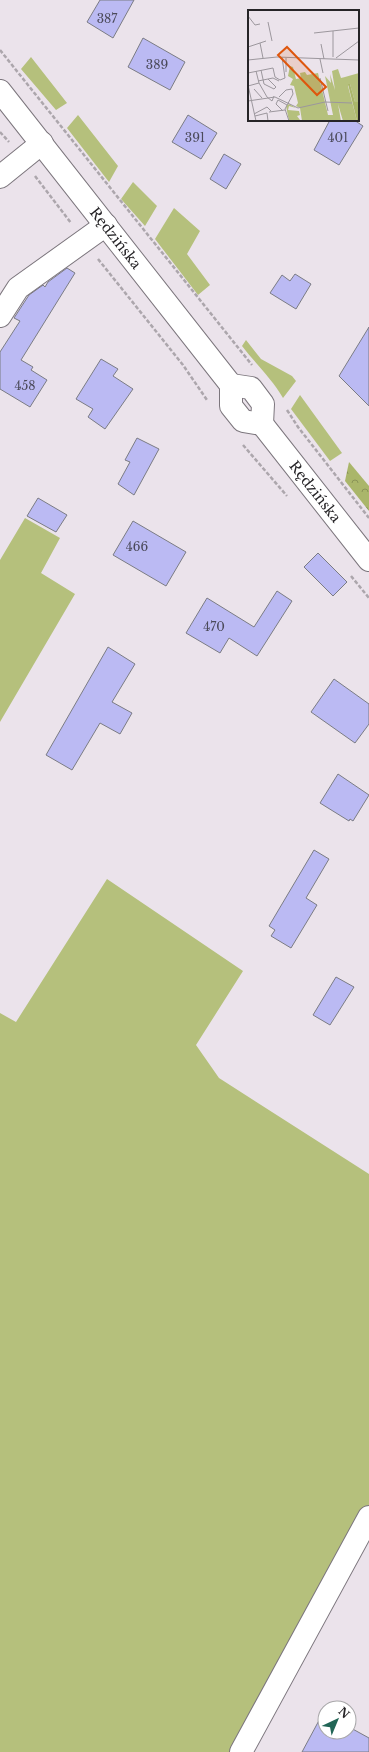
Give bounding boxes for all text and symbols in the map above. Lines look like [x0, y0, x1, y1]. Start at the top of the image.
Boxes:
inset map [248, 10, 359, 121]
house number: 387 [97, 11, 118, 26]
house number: 389 [146, 57, 168, 72]
house number: 391 [185, 130, 205, 145]
house number: 401 [328, 130, 348, 145]
street label: Rędzińska [86, 204, 145, 273]
house number: 458 [14, 378, 36, 393]
street label: Rędzińska [285, 457, 345, 526]
house number: 466 [126, 539, 149, 554]
house number: 470 [203, 619, 225, 634]
north arrow [317, 1700, 357, 1740]
text: N [335, 1704, 353, 1722]

